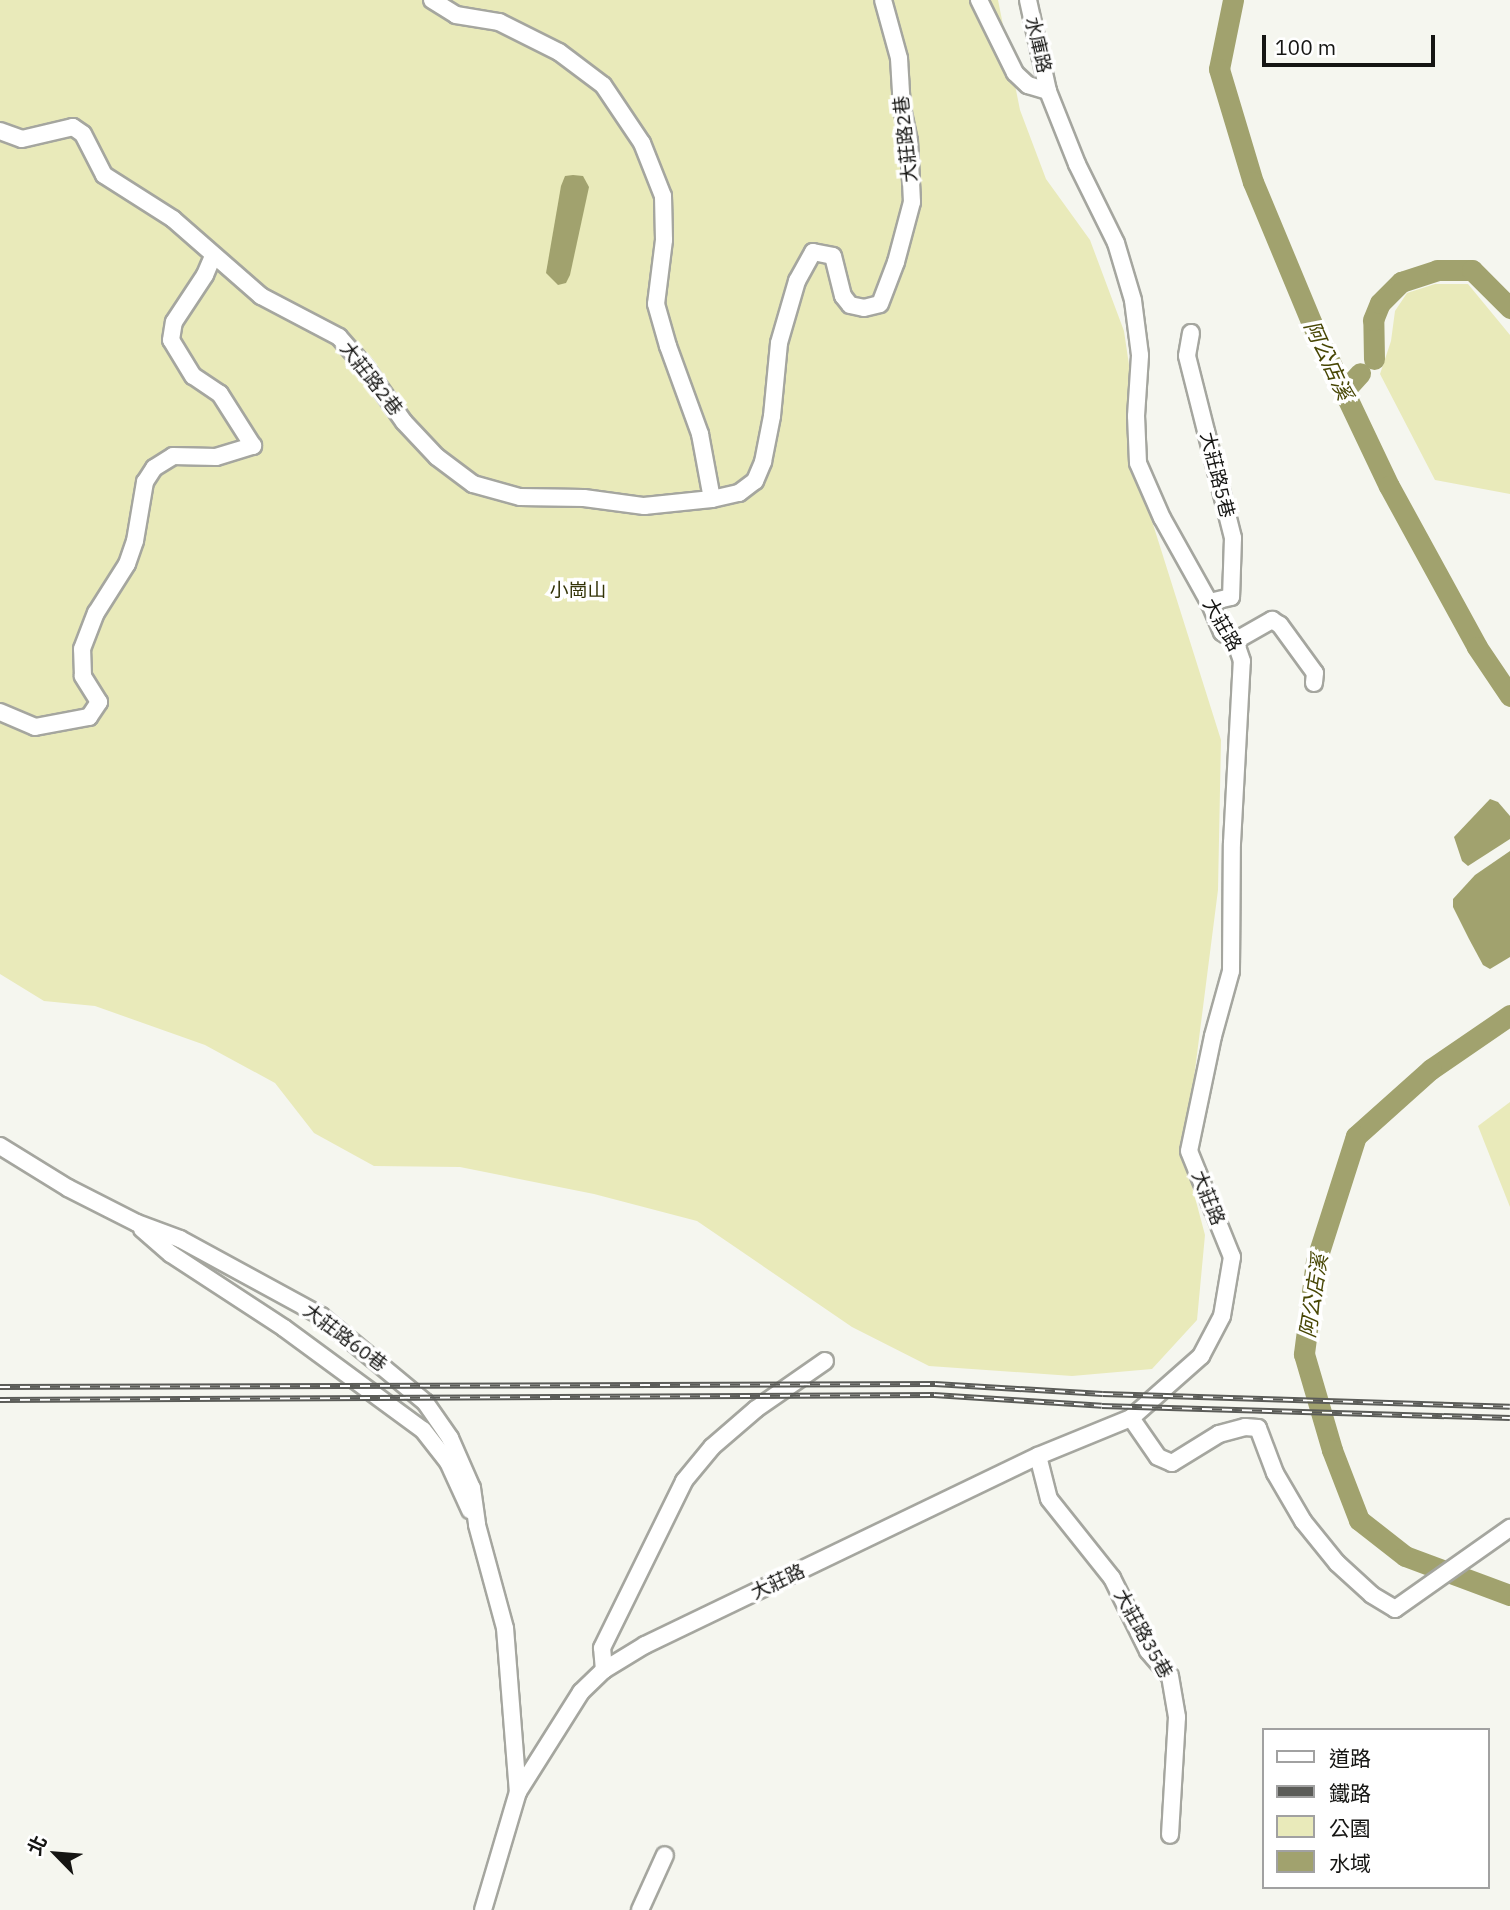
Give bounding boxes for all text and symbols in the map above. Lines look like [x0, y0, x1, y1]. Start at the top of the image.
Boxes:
street label: 水庫路 [1020, 15, 1056, 75]
scale bar [1265, 21, 1438, 65]
text: 100 m [1275, 33, 1336, 61]
street label: 大莊路2巷 [890, 94, 922, 184]
water label: 阿公店溪 [1300, 317, 1358, 403]
street label: 大莊路2巷 [335, 338, 407, 420]
street label: 大莊路5巷 [1195, 430, 1239, 520]
park label: 小崗山 [550, 580, 606, 602]
street label: 大莊路 [1198, 595, 1246, 655]
street label: 大莊路 [1187, 1167, 1229, 1229]
water label: 阿公店溪 [1294, 1253, 1332, 1339]
street label: 大莊路60巷 [299, 1299, 391, 1377]
street label: 大莊路 [747, 1560, 809, 1604]
street label: 大莊路35巷 [1109, 1585, 1177, 1683]
legend [1262, 1728, 1489, 1889]
text: 道路 [1329, 1744, 1371, 1772]
text: 鐵路 [1329, 1779, 1371, 1807]
text: 公園 [1329, 1814, 1371, 1842]
north arrow [21, 1819, 91, 1889]
text: 北 [22, 1831, 52, 1859]
text: 水域 [1329, 1849, 1371, 1877]

